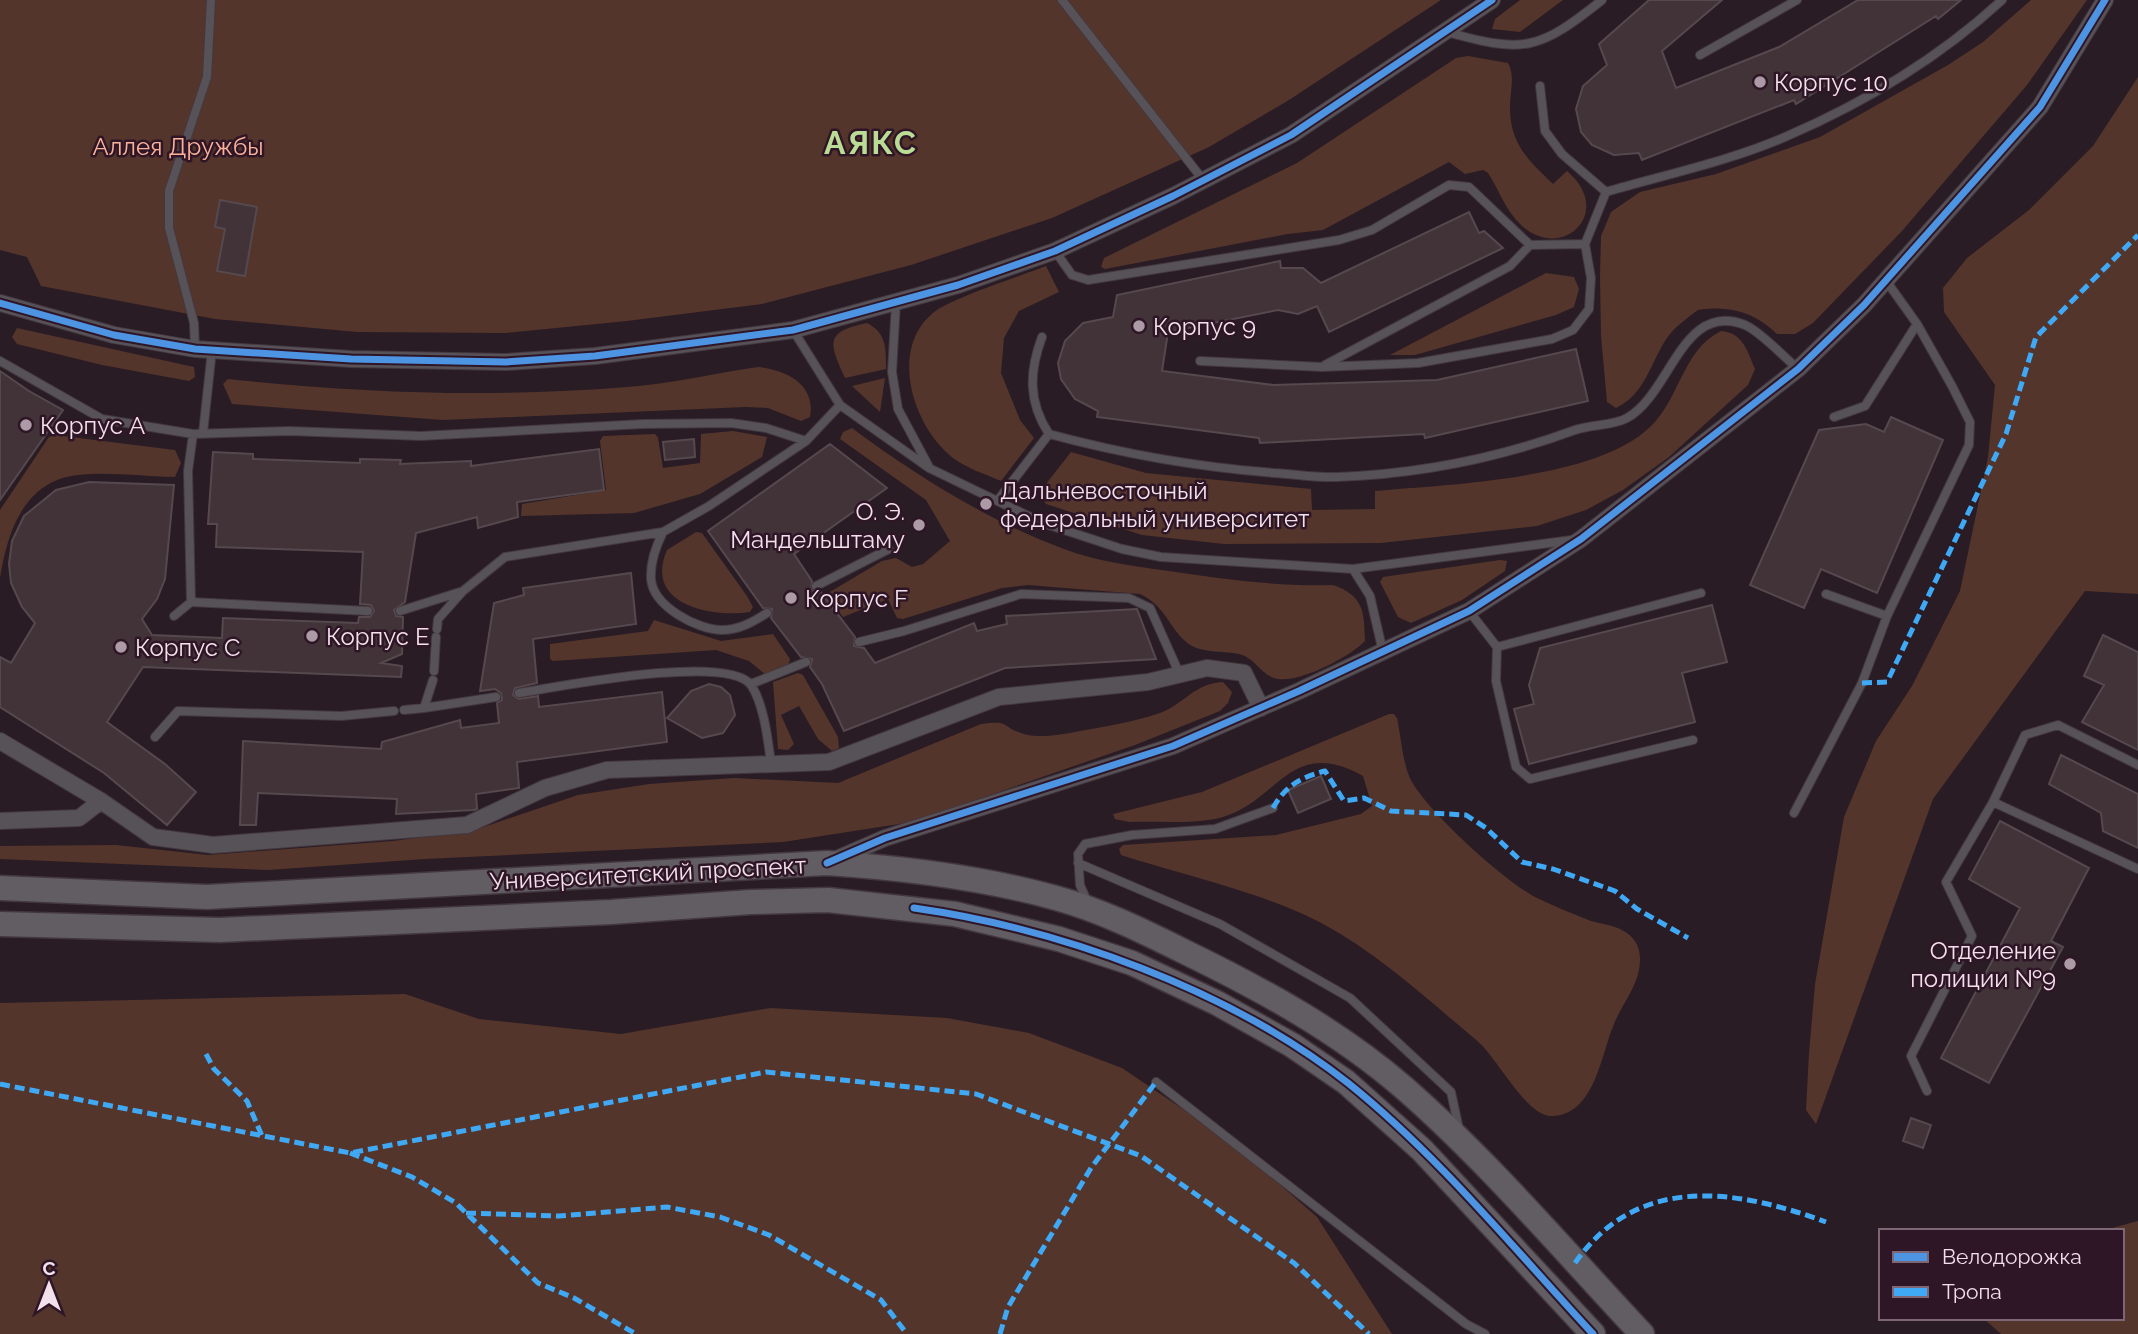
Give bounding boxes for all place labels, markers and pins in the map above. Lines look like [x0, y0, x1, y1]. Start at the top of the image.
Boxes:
place label: Корпус 10 [1774, 68, 1888, 97]
marker: Корпус 10 [1752, 74, 1768, 90]
place label: Корпус 9 [1153, 312, 1256, 341]
marker: Корпус 9 [1131, 318, 1147, 334]
place label: Корпус A [40, 411, 145, 440]
marker: Корпус A [18, 417, 34, 433]
place label: Дальневосточный федеральный университет [1000, 476, 1310, 533]
marker: Дальневосточный федеральный университет [978, 496, 994, 512]
place label: О. Э. Мандельштаму [730, 497, 905, 554]
marker: О. Э. Мандельштаму [911, 517, 927, 533]
place label: Корпус F [805, 584, 908, 613]
marker: Корпус F [783, 590, 799, 606]
place label: Корпус E [326, 622, 430, 651]
marker: Корпус E [304, 628, 320, 644]
place label: Корпус C [135, 633, 241, 662]
marker: Корпус C [113, 639, 129, 655]
place label: Отделение полиции №9 [1910, 936, 2056, 993]
marker: Отделение полиции №9 [2062, 956, 2078, 972]

